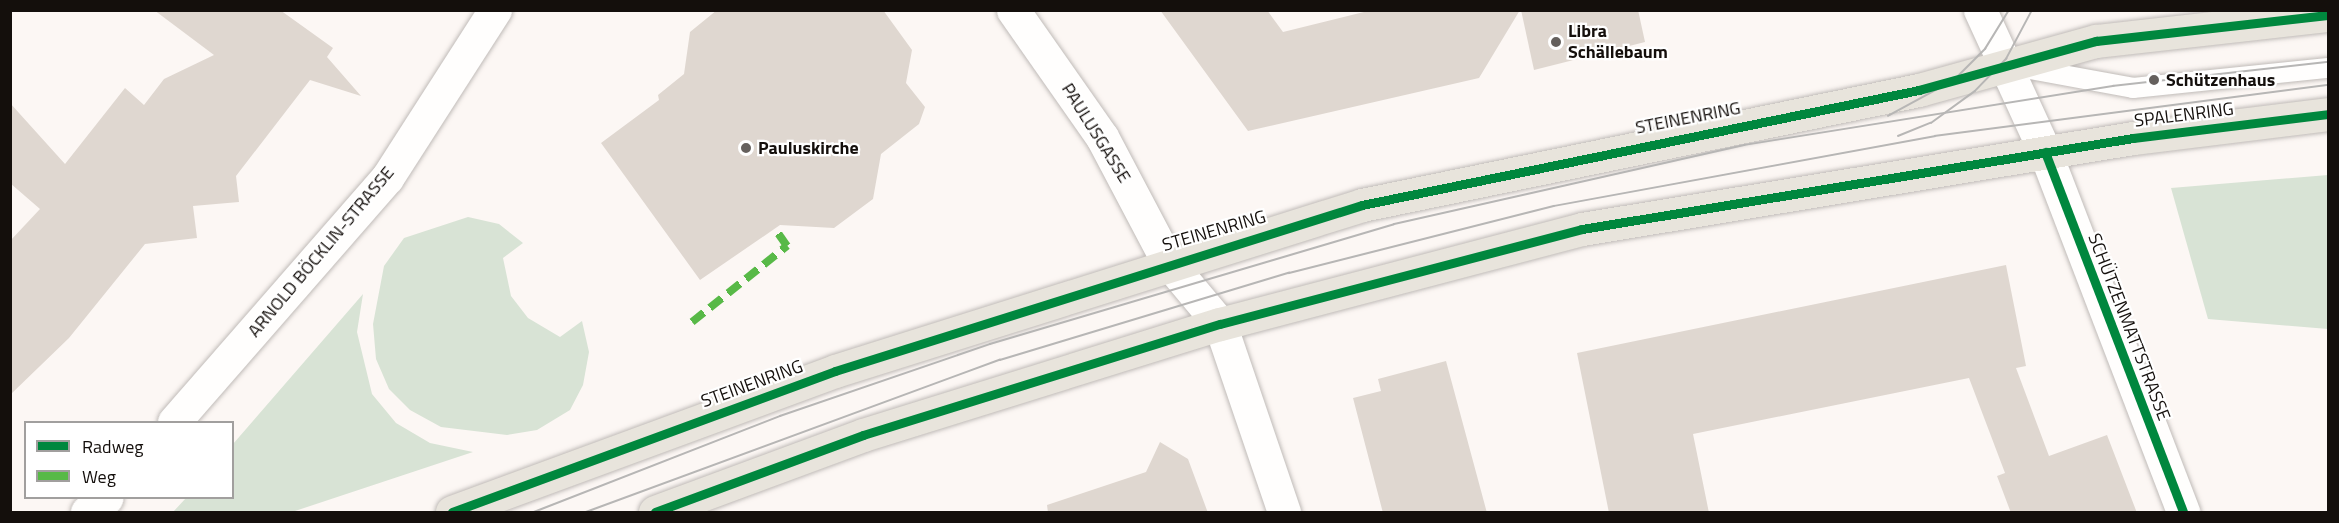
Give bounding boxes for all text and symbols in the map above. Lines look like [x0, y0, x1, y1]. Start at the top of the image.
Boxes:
place label: Libra Schällebaum [1568, 21, 1668, 63]
marker: Libra Schällebaum [1549, 35, 1563, 49]
place label: Schützenhaus [2166, 69, 2275, 91]
marker: Schützenhaus [2147, 73, 2161, 87]
street label: PAULUSGASSE [1057, 79, 1135, 187]
street label: STEINENRING [1634, 97, 1742, 139]
street label: SPALENRING [2133, 98, 2235, 132]
place label: Pauluskirche [758, 137, 859, 159]
marker: Pauluskirche [739, 141, 753, 155]
street label: ARNOLD BÖCKLIN-STRASSE [243, 162, 399, 342]
street label: STEINENRING [1160, 206, 1268, 256]
street label: SCHÜTZENMATTSTRASSE [2083, 230, 2175, 424]
street label: STEINENRING [698, 356, 806, 412]
legend [24, 421, 234, 499]
text: Radweg [82, 433, 144, 460]
text: Weg [82, 463, 116, 490]

